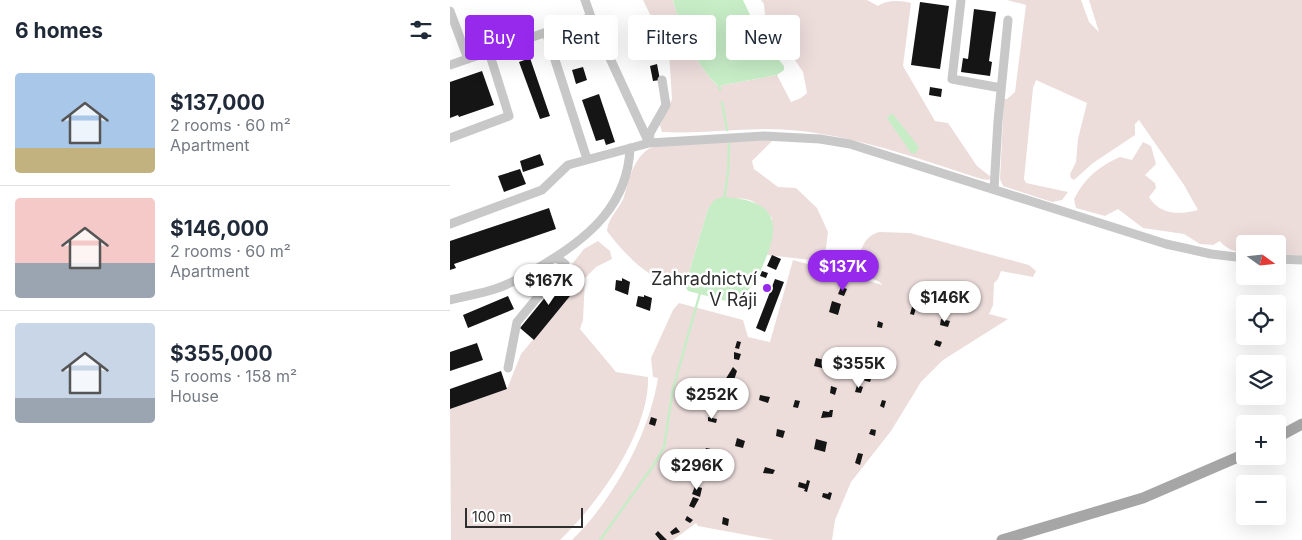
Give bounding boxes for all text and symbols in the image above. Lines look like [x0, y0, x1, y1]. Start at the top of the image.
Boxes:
chip: Buy [465, 15, 534, 60]
chip: Rent [544, 15, 618, 60]
chip: Filters [628, 15, 716, 60]
chip: New [726, 15, 800, 60]
icon: filters [407, 16, 435, 44]
text: 6 homes [15, 18, 103, 43]
text: $137,000 [170, 90, 265, 115]
icon: home [55, 93, 115, 153]
text: 2 rooms · 60 m² [170, 115, 291, 135]
text: Apartment [170, 135, 250, 155]
text: $146,000 [170, 216, 269, 241]
icon: home [55, 218, 115, 278]
north arrow [1236, 235, 1286, 285]
map controls [1236, 235, 1286, 525]
text: 2 rooms · 60 m² [170, 241, 291, 261]
pin: $137K [808, 250, 878, 292]
text: $137K [819, 256, 867, 276]
text: Apartment [170, 261, 250, 281]
pin: $167K [514, 264, 584, 306]
place label: Zahradnictví V Ráji [651, 268, 758, 310]
text: $167K [525, 270, 573, 290]
pin: $146K [910, 280, 980, 323]
marker: Zahradnictví V Ráji [761, 282, 773, 294]
text: $146K [920, 287, 970, 307]
button: locate [1236, 295, 1286, 345]
text: $355,000 [170, 341, 273, 366]
icon: home [55, 343, 115, 403]
pin: $355K [824, 346, 894, 389]
text: $355K [833, 353, 885, 373]
button: layers [1236, 355, 1286, 405]
text: 5 rooms · 158 m² [170, 366, 297, 386]
pin: $252K [677, 378, 747, 420]
text: $252K [686, 384, 738, 404]
text: House [170, 386, 219, 406]
button: + [1236, 415, 1286, 465]
pin: $296K [662, 448, 732, 491]
text: $296K [671, 455, 723, 475]
button: − [1236, 475, 1286, 525]
scale bar [465, 505, 582, 528]
text: 100 m [472, 508, 512, 525]

